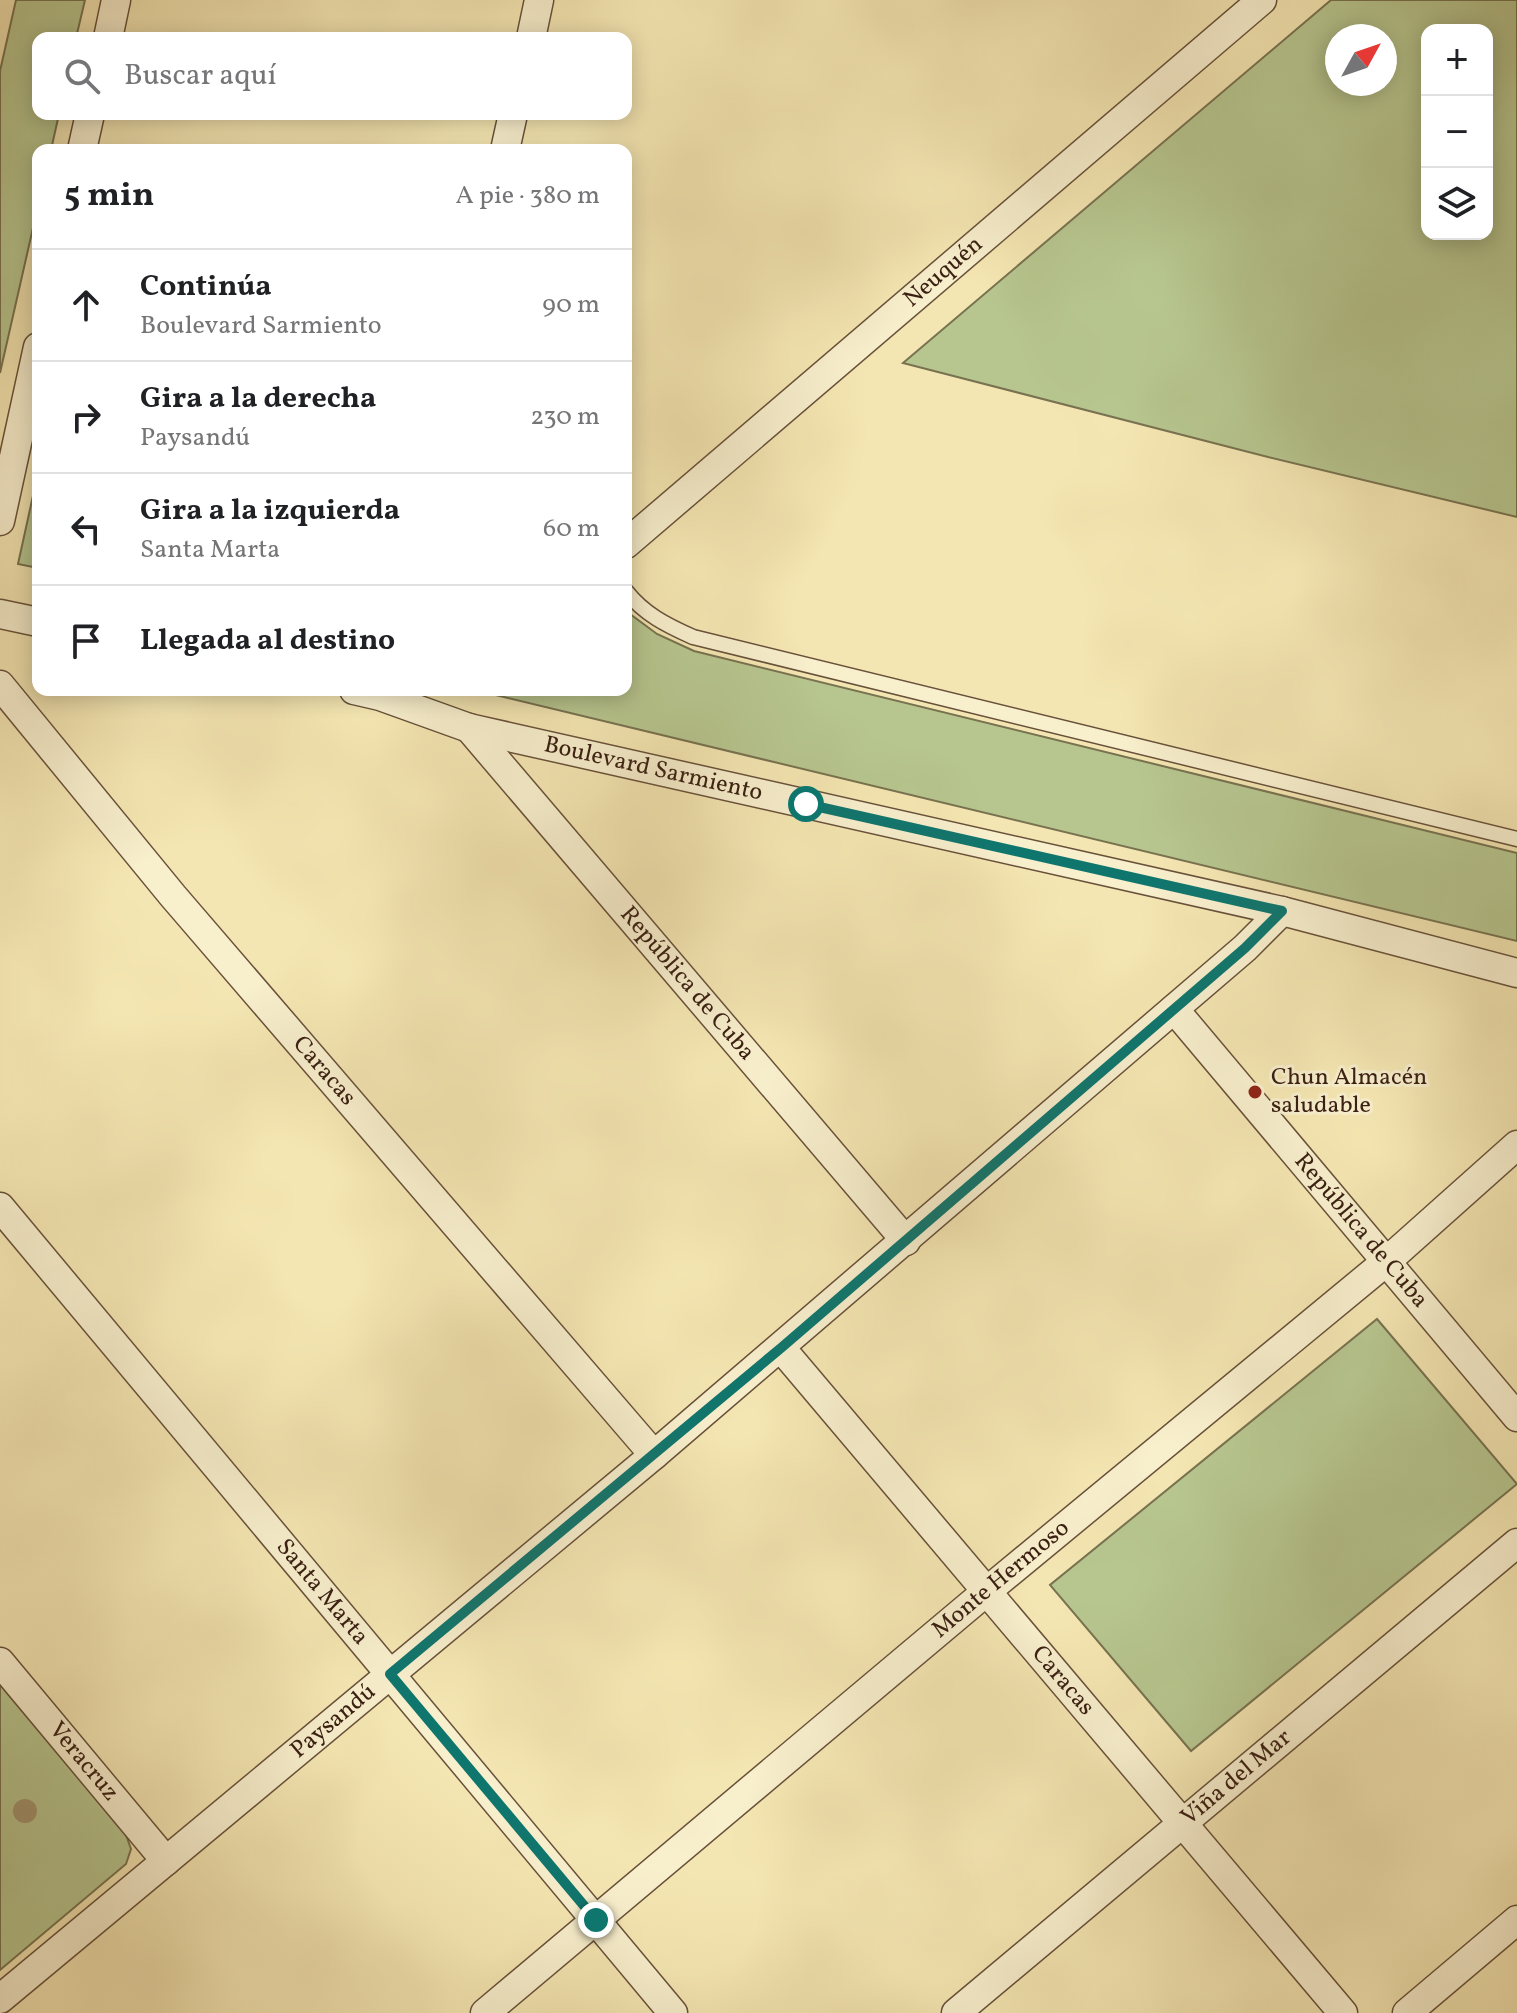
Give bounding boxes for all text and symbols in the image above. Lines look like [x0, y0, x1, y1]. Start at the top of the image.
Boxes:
north arrow [1325, 24, 1397, 96]
map controls [1421, 24, 1493, 240]
button: + [1421, 24, 1493, 96]
search box [32, 32, 632, 120]
icon: search [60, 54, 104, 98]
text: Buscar aquí [124, 55, 277, 97]
button: − [1421, 96, 1493, 168]
button: layers [1421, 168, 1493, 240]
text: 5 min [64, 173, 154, 220]
text: A pie · 380 m [456, 178, 600, 214]
street label: Neuquén [896, 228, 991, 316]
text: Continúa [140, 266, 272, 308]
icon: ahead [64, 283, 108, 327]
text: 90 m [542, 287, 600, 323]
text: Boulevard Sarmiento [140, 308, 382, 344]
text: Gira a la derecha [140, 378, 376, 420]
icon: right [64, 395, 108, 439]
text: 230 m [530, 399, 600, 435]
text: Paysandú [140, 420, 250, 456]
text: Gira a la izquierda [140, 490, 400, 532]
icon: left [64, 507, 108, 551]
text: 60 m [543, 511, 600, 547]
text: Santa Marta [140, 532, 280, 568]
icon: arrive [64, 619, 108, 663]
text: Llegada al destino [140, 620, 395, 662]
street label: Boulevard Sarmiento [541, 728, 766, 811]
route start [788, 786, 824, 822]
street label: República de Cuba [611, 899, 763, 1068]
street label: Caracas [284, 1029, 364, 1114]
place label: Chun Almacén saludable [1271, 1061, 1427, 1123]
marker: Chun Almacén saludable [1246, 1083, 1264, 1101]
street label: República de Cuba [1285, 1146, 1436, 1316]
street label: Monte Hermoso [925, 1512, 1077, 1647]
street label: Santa Marta [267, 1532, 376, 1653]
street label: Caracas [1023, 1638, 1102, 1724]
street label: Paysandú [284, 1676, 384, 1767]
street label: Veracruz [40, 1715, 126, 1809]
street label: Viña del Mar [1174, 1722, 1299, 1834]
route end [578, 1902, 614, 1938]

